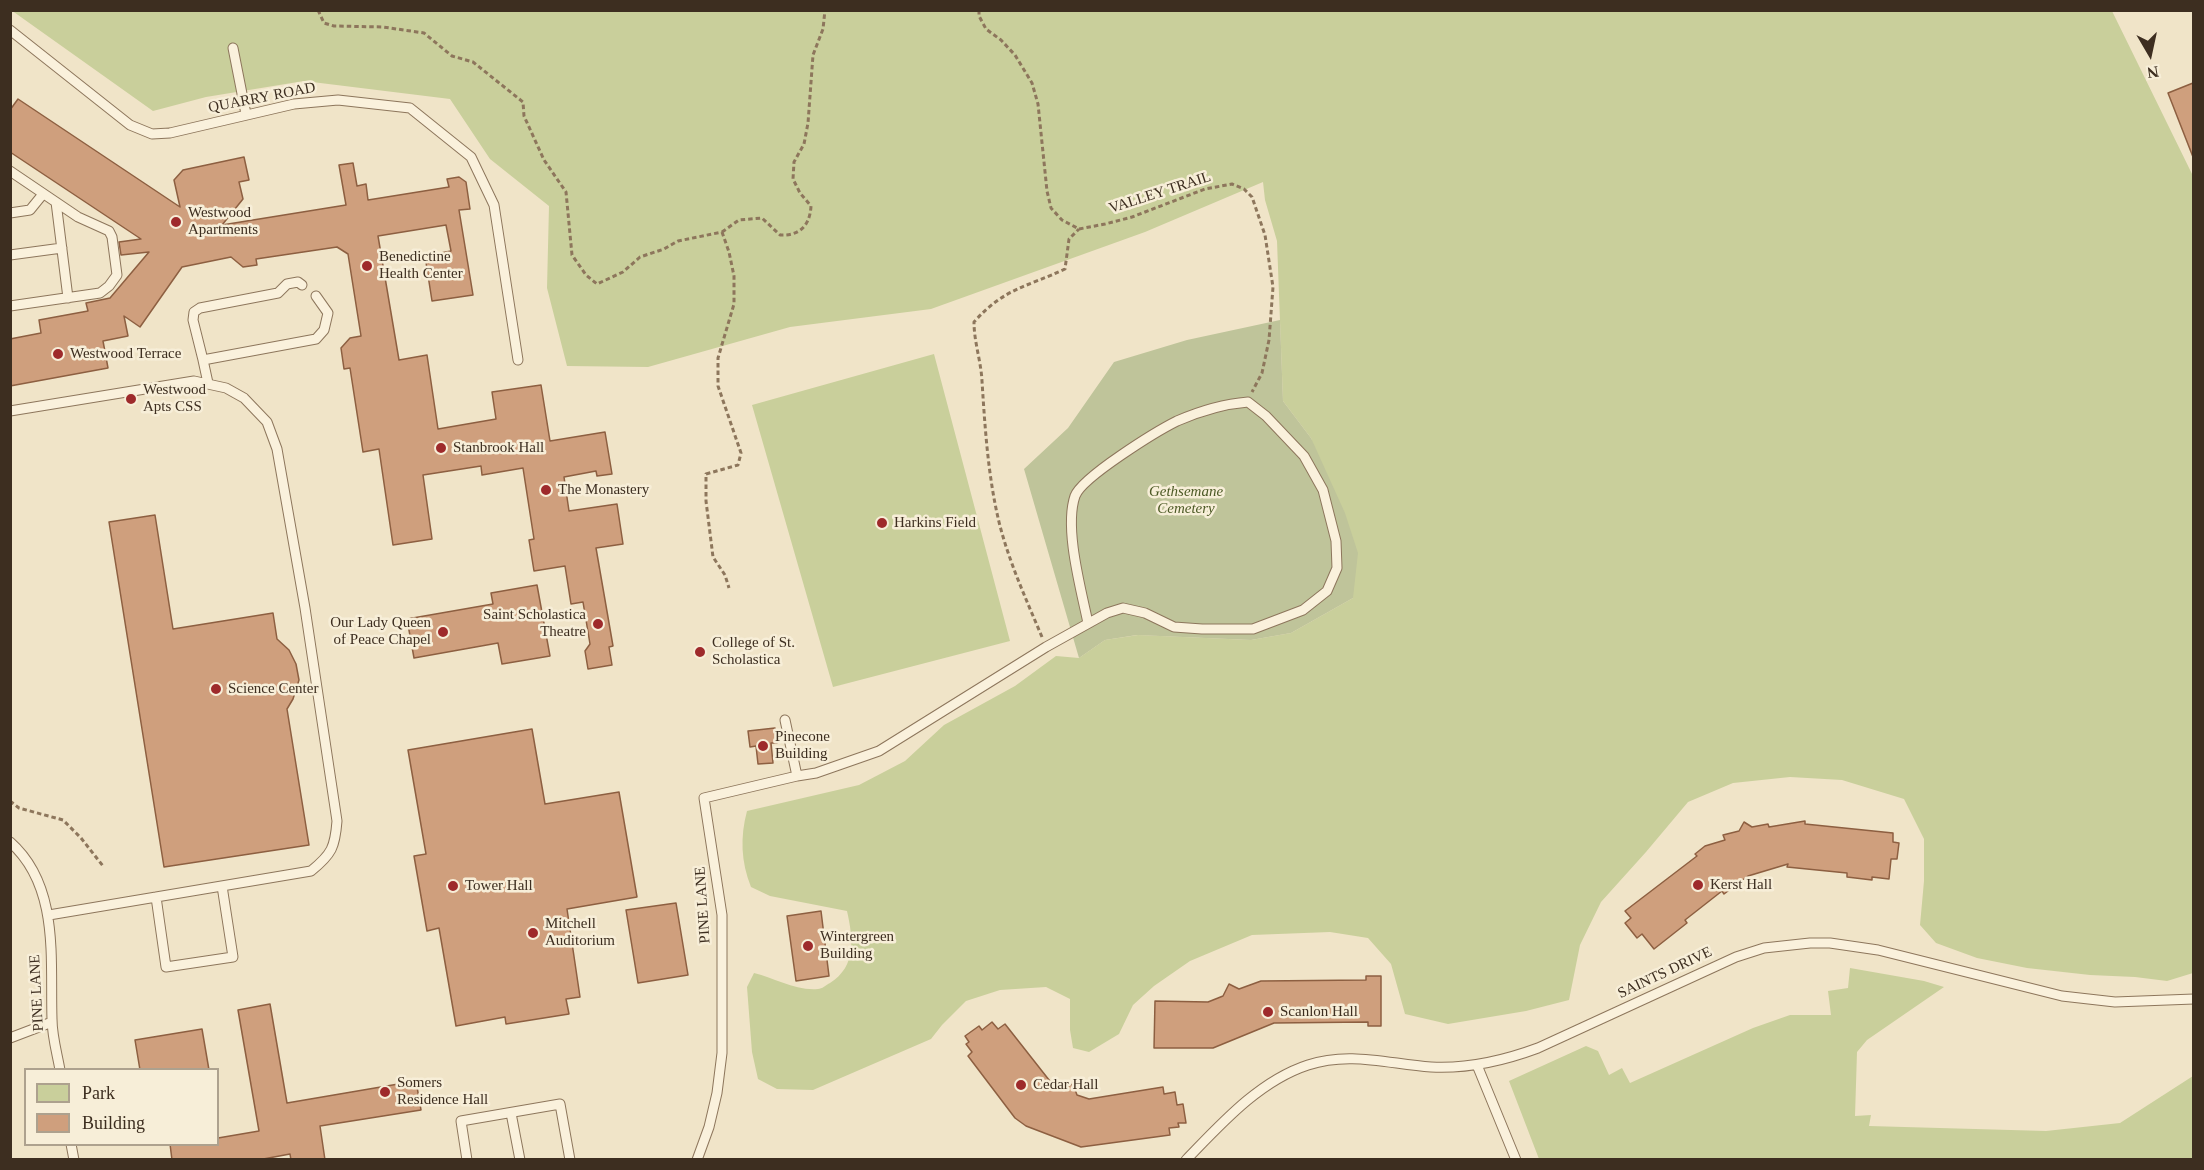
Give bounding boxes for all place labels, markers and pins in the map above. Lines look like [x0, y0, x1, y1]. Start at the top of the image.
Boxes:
place label: Westwood Apartments [188, 204, 258, 239]
marker: Westwood Apartments [169, 215, 183, 229]
place label: Benedictine Health Center [379, 248, 463, 283]
marker: Benedictine Health Center [360, 259, 374, 273]
place label: Westwood Terrace [70, 345, 181, 363]
marker: Westwood Terrace [51, 347, 65, 361]
place label: Westwood Apts CSS [143, 381, 206, 416]
marker: Westwood Apts CSS [124, 392, 138, 406]
place label: Stanbrook Hall [453, 439, 544, 457]
marker: Stanbrook Hall [434, 441, 448, 455]
place label: The Monastery [558, 481, 649, 499]
marker: The Monastery [539, 483, 553, 497]
place label: Harkins Field [894, 514, 976, 532]
marker: Harkins Field [875, 516, 889, 530]
place label: Saint Scholastica Theatre [483, 606, 586, 641]
place label: Our Lady Queen of Peace Chapel [330, 614, 431, 649]
marker: Saint Scholastica Theatre [591, 617, 605, 631]
marker: Our Lady Queen of Peace Chapel [436, 625, 450, 639]
place label: College of St. Scholastica [712, 634, 795, 669]
marker: College of St. Scholastica [693, 645, 707, 659]
place label: Science Center [228, 680, 318, 698]
marker: Science Center [209, 682, 223, 696]
place label: Pinecone Building [775, 728, 830, 763]
marker: Pinecone Building [756, 739, 770, 753]
place label: Kerst Hall [1710, 876, 1772, 894]
place label: Tower Hall [465, 877, 533, 895]
marker: Kerst Hall [1691, 878, 1705, 892]
marker: Tower Hall [446, 879, 460, 893]
place label: Mitchell Auditorium [545, 915, 615, 950]
marker: Mitchell Auditorium [526, 926, 540, 940]
place label: Wintergreen Building [820, 928, 894, 963]
marker: Wintergreen Building [801, 939, 815, 953]
place label: Scanlon Hall [1280, 1003, 1358, 1021]
marker: Scanlon Hall [1261, 1005, 1275, 1019]
place label: Somers Residence Hall [397, 1074, 488, 1109]
place label: Cedar Hall [1033, 1076, 1098, 1094]
marker: Cedar Hall [1014, 1078, 1028, 1092]
marker: Somers Residence Hall [378, 1085, 392, 1099]

